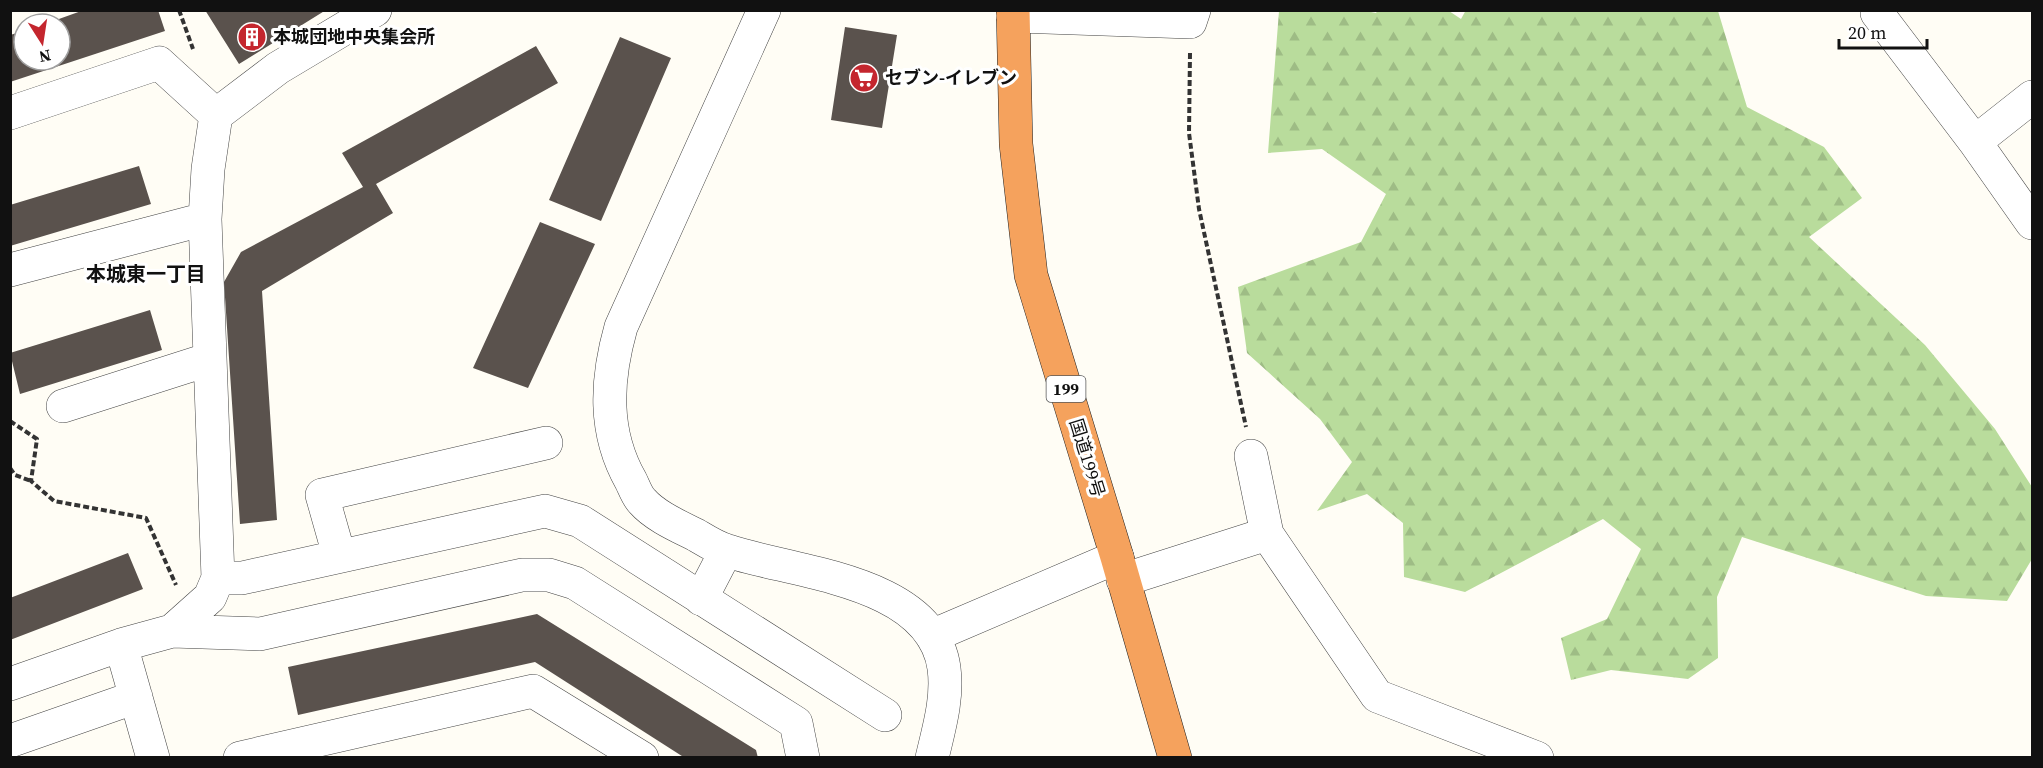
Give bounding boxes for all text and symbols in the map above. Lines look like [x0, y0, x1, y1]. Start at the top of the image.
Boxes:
north arrow [12, 12, 72, 72]
scale bar [1839, 12, 1928, 50]
text: 20 m [1848, 20, 1886, 45]
building icon: 本城団地中央集会所 [236, 21, 268, 53]
place label: 本城団地中央集会所 [273, 24, 435, 49]
text: N [37, 45, 53, 69]
supermarket icon: セブン-イレブン [848, 62, 880, 94]
place label: セブン-イレブン [885, 65, 1017, 90]
district label: 本城東一丁目 [86, 260, 206, 288]
road number: 199 [1046, 376, 1086, 402]
street label: 国道199号 [1064, 415, 1111, 500]

